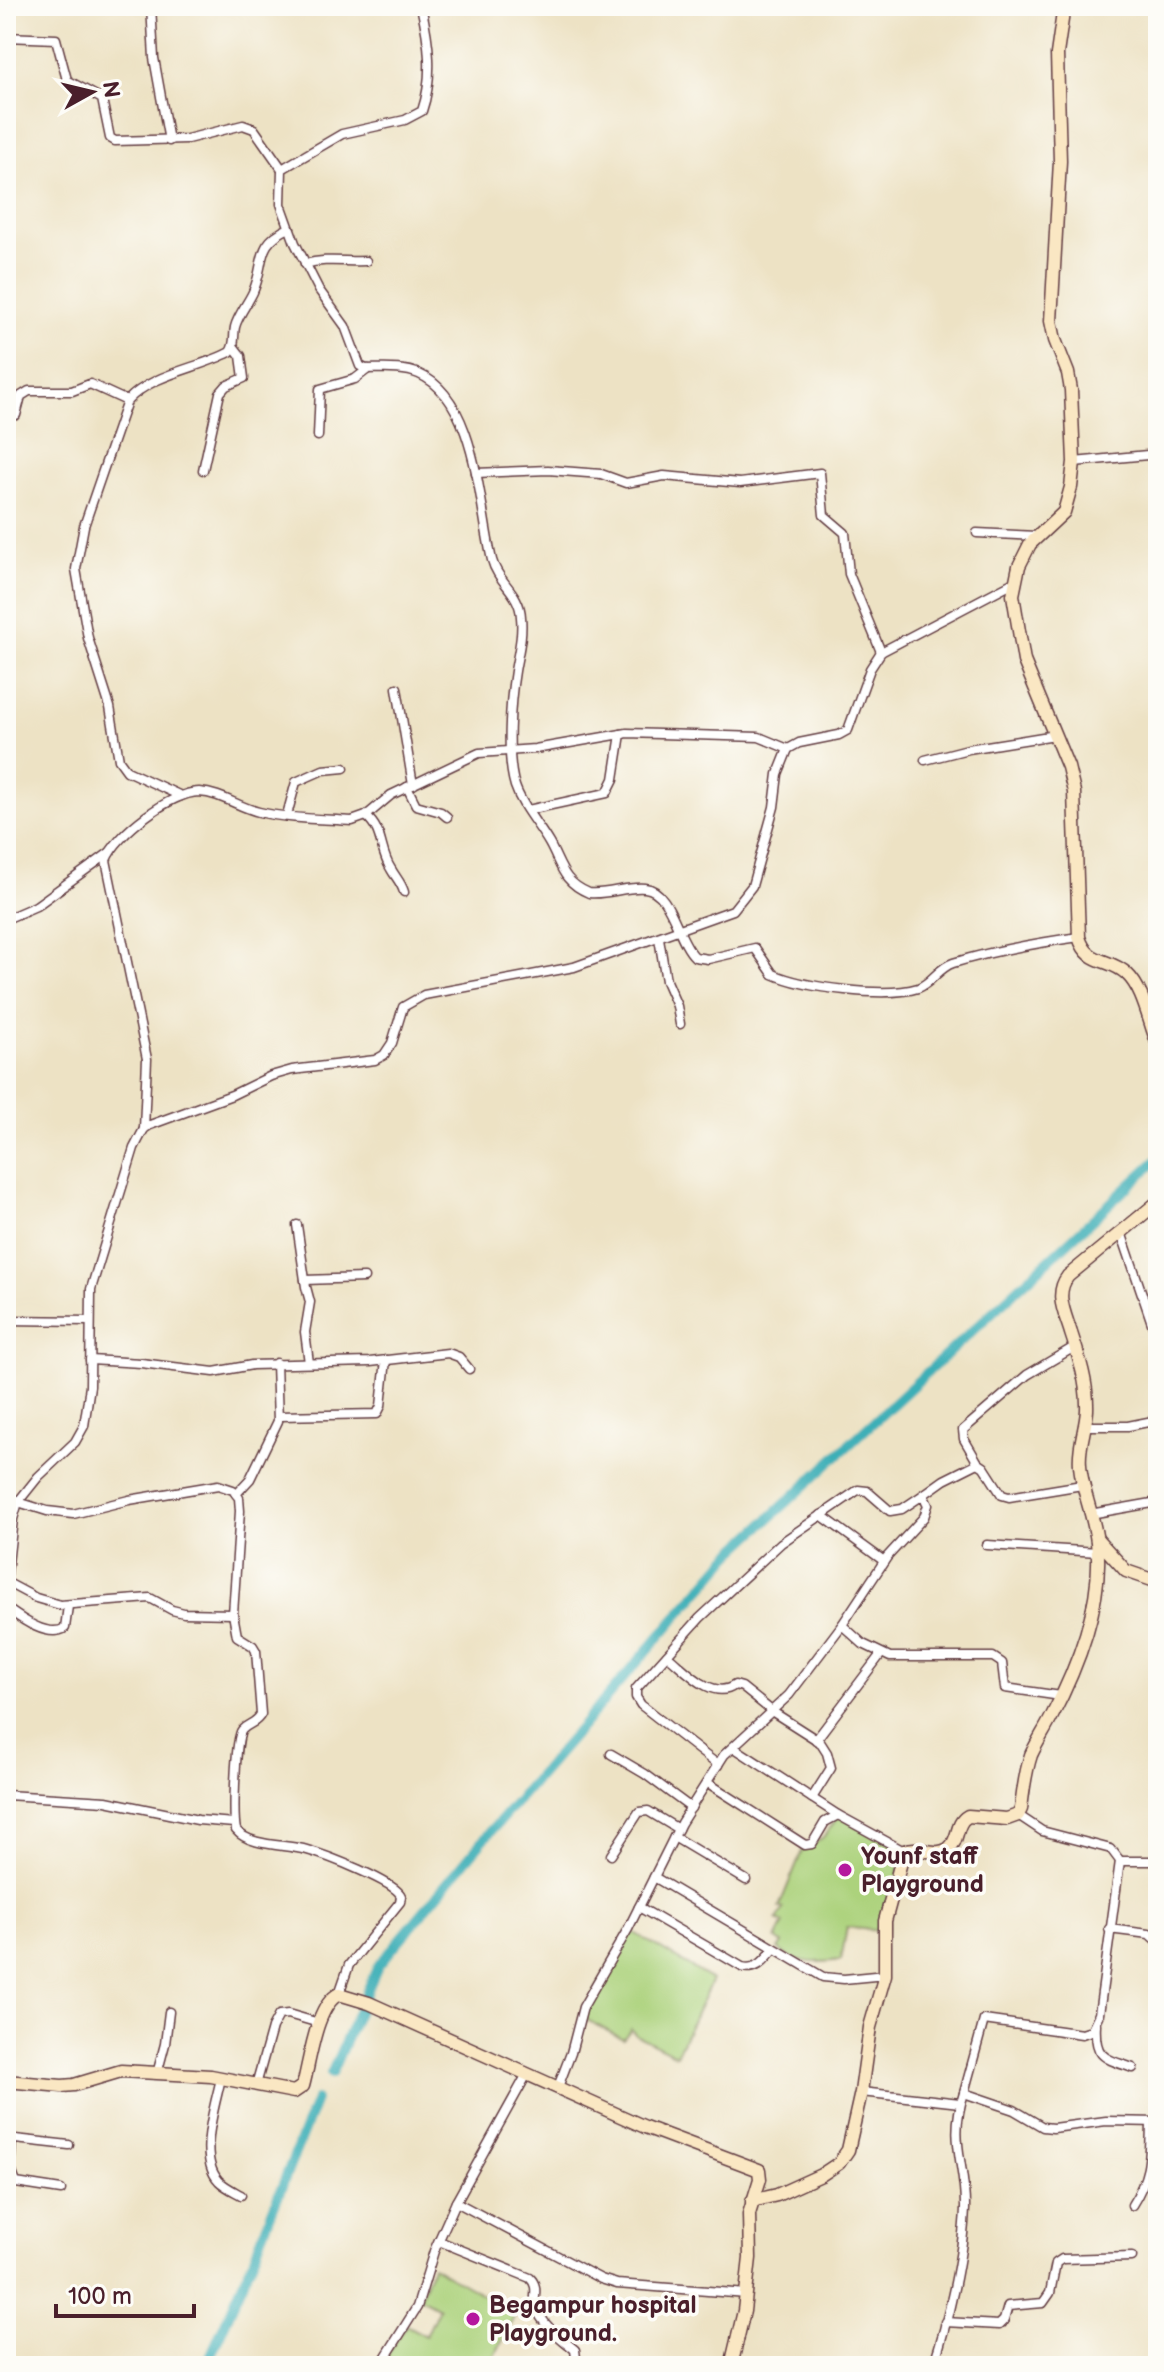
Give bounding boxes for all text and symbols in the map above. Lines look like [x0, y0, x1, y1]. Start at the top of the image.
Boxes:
north arrow [52, 52, 132, 132]
text: N [96, 79, 125, 99]
place label: Younf staff Playground [861, 1842, 984, 1899]
marker: Younf staff Playground [836, 1861, 854, 1879]
scale bar [56, 2268, 194, 2318]
text: 100 m [68, 2282, 132, 2311]
place label: Begampur hospital Playground. [489, 2291, 697, 2348]
marker: Begampur hospital Playground. [464, 2310, 482, 2328]

